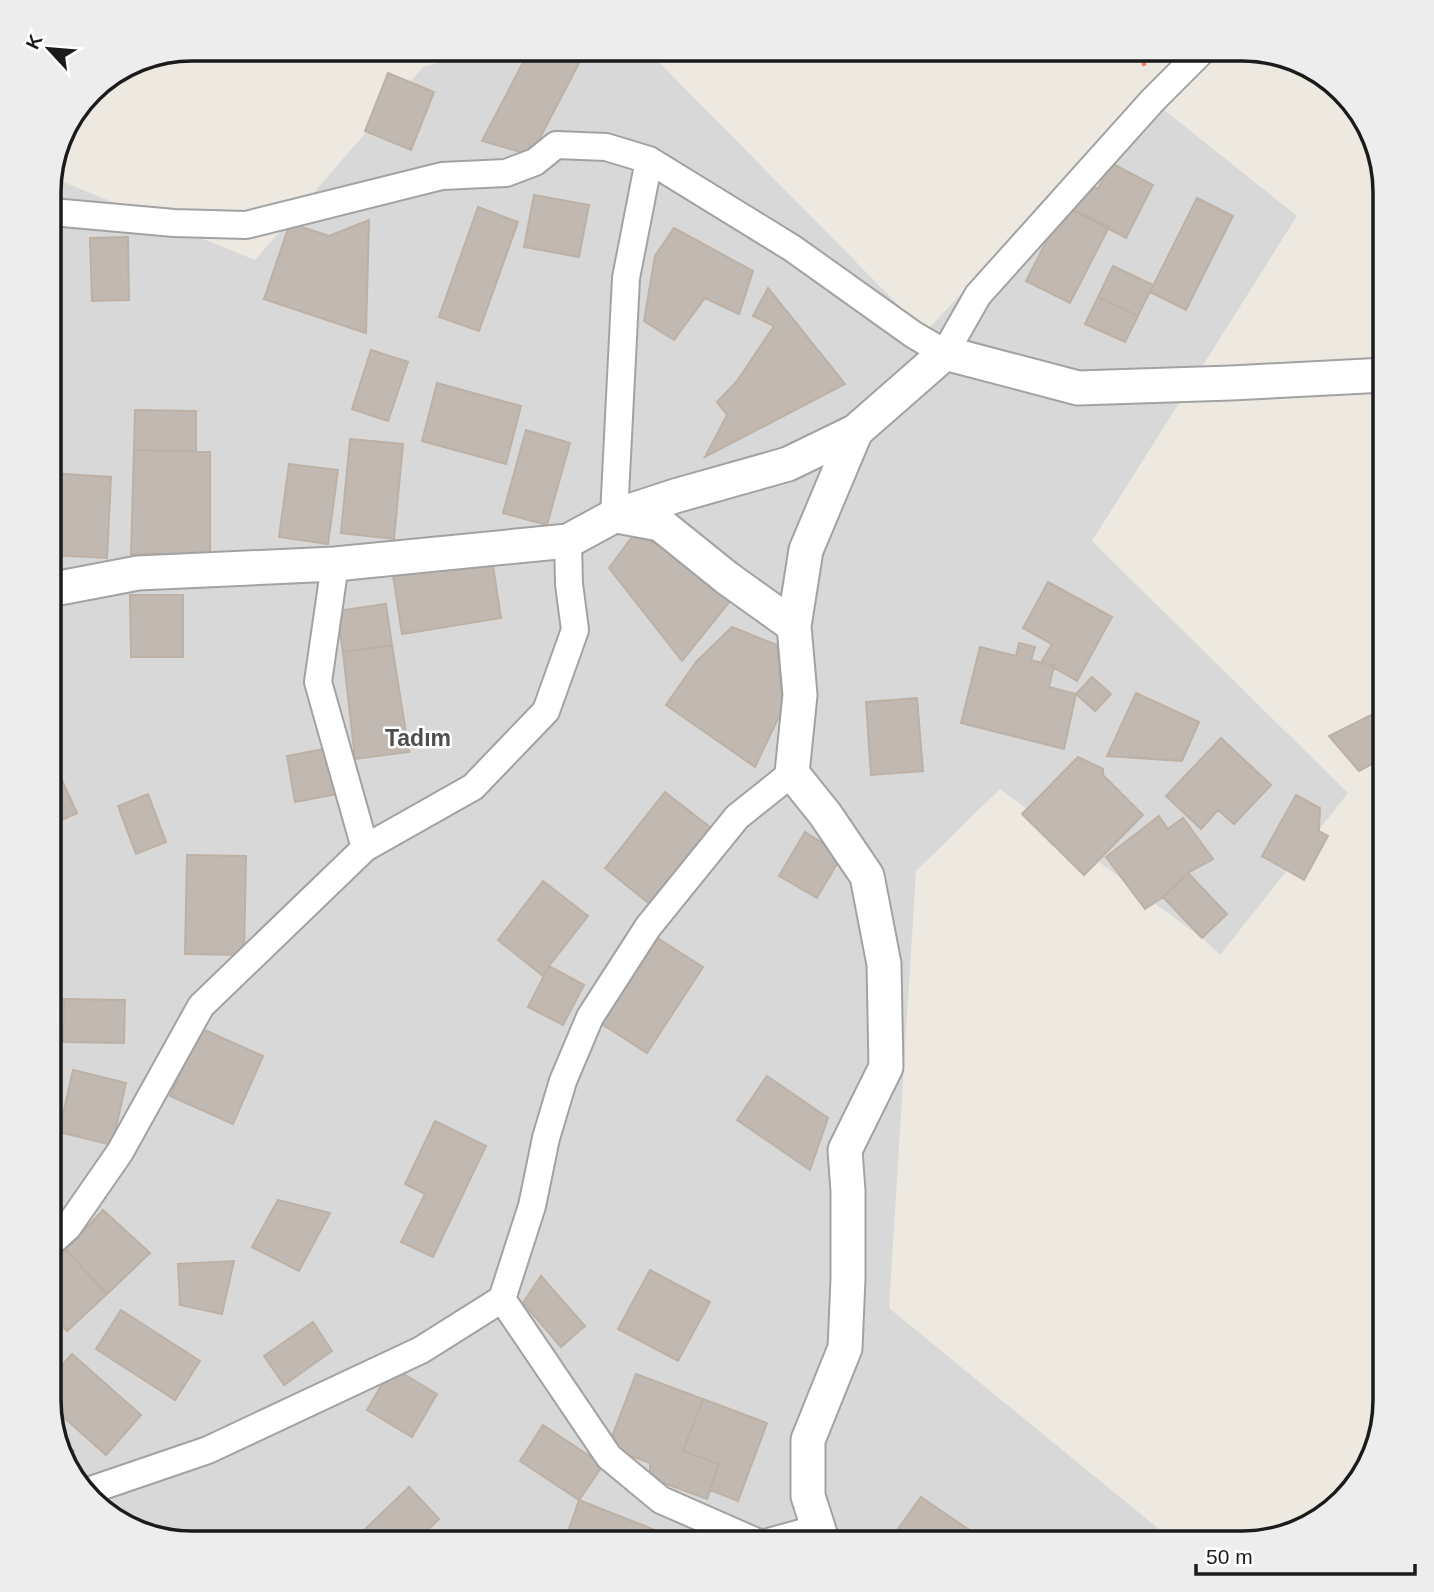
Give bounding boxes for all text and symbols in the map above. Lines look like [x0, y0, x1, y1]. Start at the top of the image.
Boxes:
north arrow [14, 14, 84, 84]
text: K [22, 31, 47, 53]
district label: Tadım [385, 725, 451, 751]
scale bar [1196, 1532, 1415, 1576]
text: 50 m [1206, 1545, 1253, 1568]

